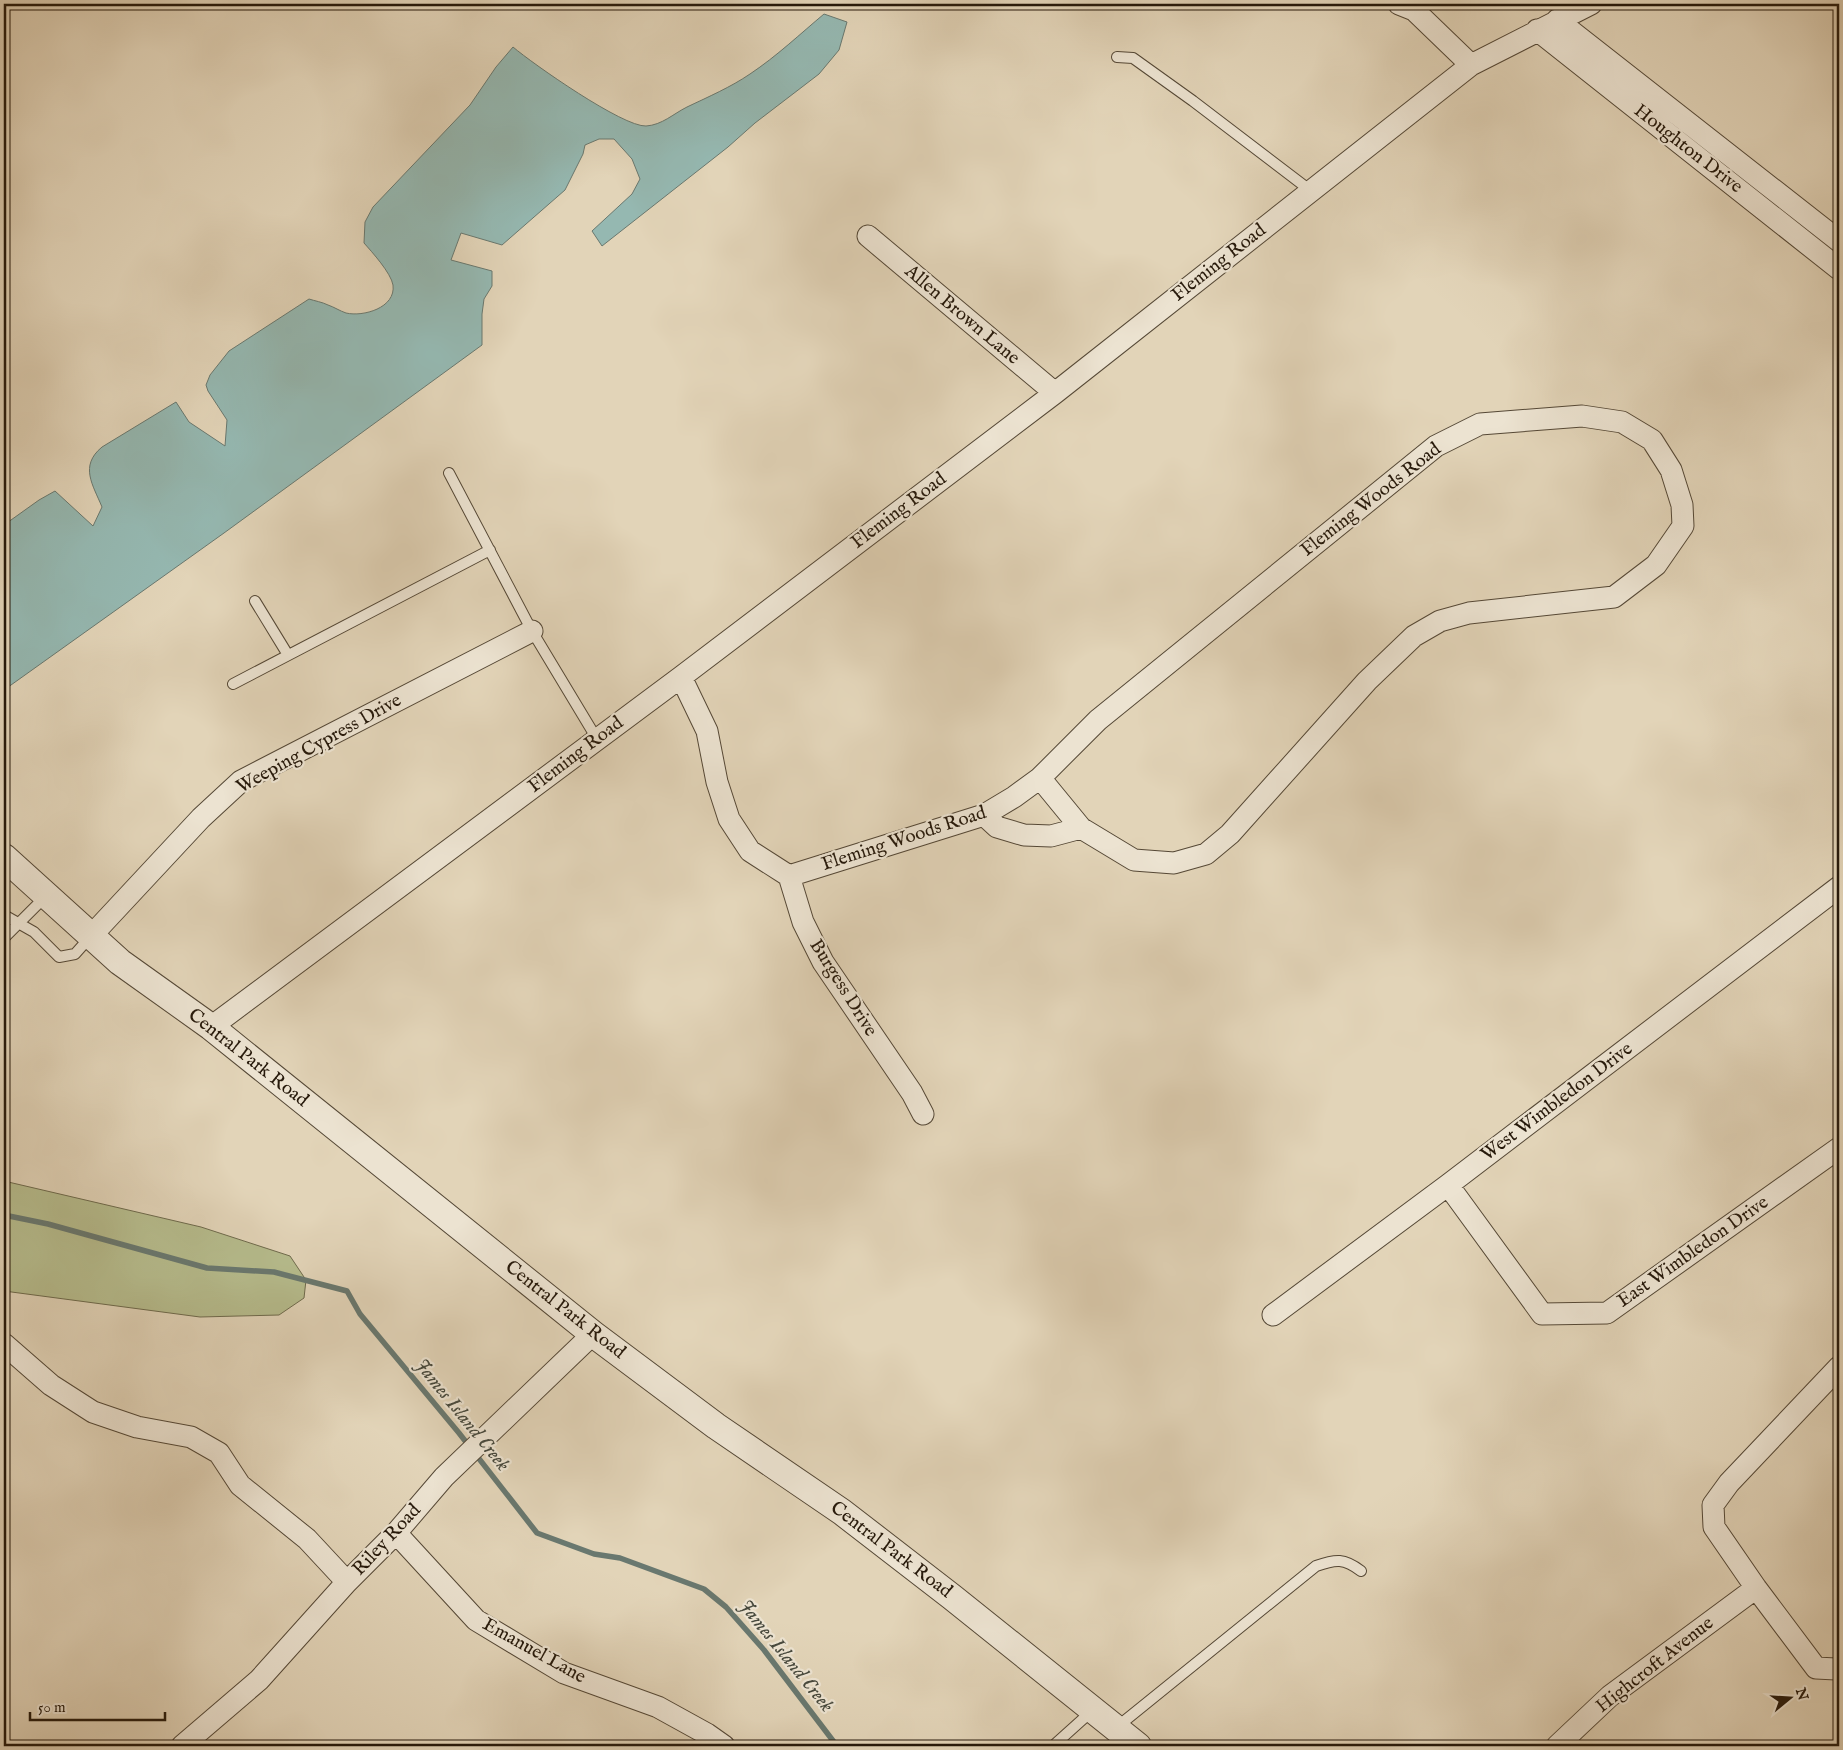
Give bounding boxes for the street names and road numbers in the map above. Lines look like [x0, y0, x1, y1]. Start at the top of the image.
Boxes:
street label: Houghton Drive [1629, 99, 1747, 199]
street label: Fleming Road [1167, 218, 1272, 307]
street label: Allen Brown Lane [899, 259, 1025, 370]
street label: Fleming Woods Road [1296, 437, 1447, 562]
street label: Fleming Road [847, 467, 952, 555]
street label: Weeping Cypress Drive [232, 689, 406, 799]
street label: Fleming Road [524, 711, 629, 799]
street label: Fleming Woods Road [819, 801, 990, 877]
street label: Burgess Drive [804, 935, 883, 1041]
street label: Central Park Road [183, 1003, 314, 1113]
street label: West Wimbledon Drive [1476, 1037, 1638, 1167]
street label: East Wimbledon Drive [1613, 1191, 1774, 1313]
street label: Central Park Road [500, 1255, 631, 1365]
street label: Central Park Road [825, 1496, 957, 1604]
street label: Riley Road [348, 1498, 427, 1581]
street label: Highcroft Avenue [1591, 1611, 1719, 1718]
street label: Emanuel Lane [478, 1613, 590, 1689]

